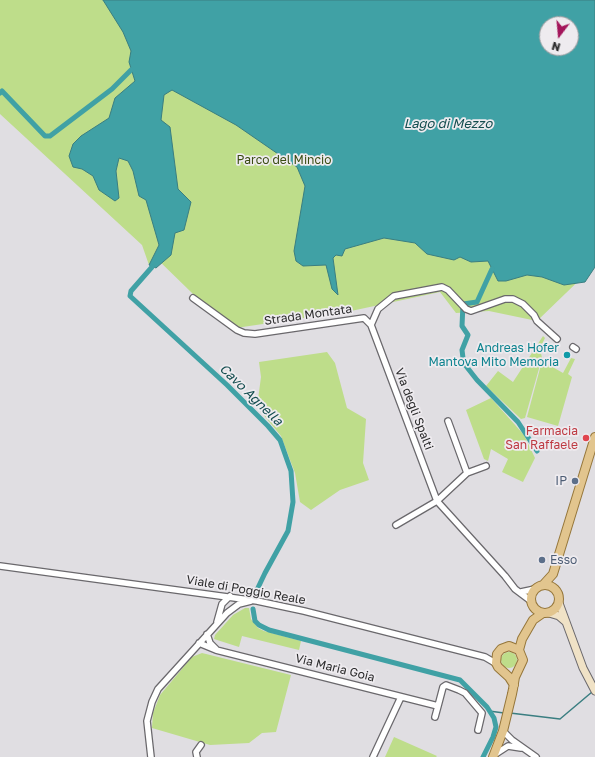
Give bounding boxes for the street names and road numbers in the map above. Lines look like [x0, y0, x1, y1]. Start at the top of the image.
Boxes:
street label: Strada Montata [263, 302, 353, 328]
street label: Via degli Spalti [392, 366, 436, 452]
street label: Viale di Poggio Reale [185, 572, 307, 608]
street label: Via Maria Goia [294, 651, 376, 685]

